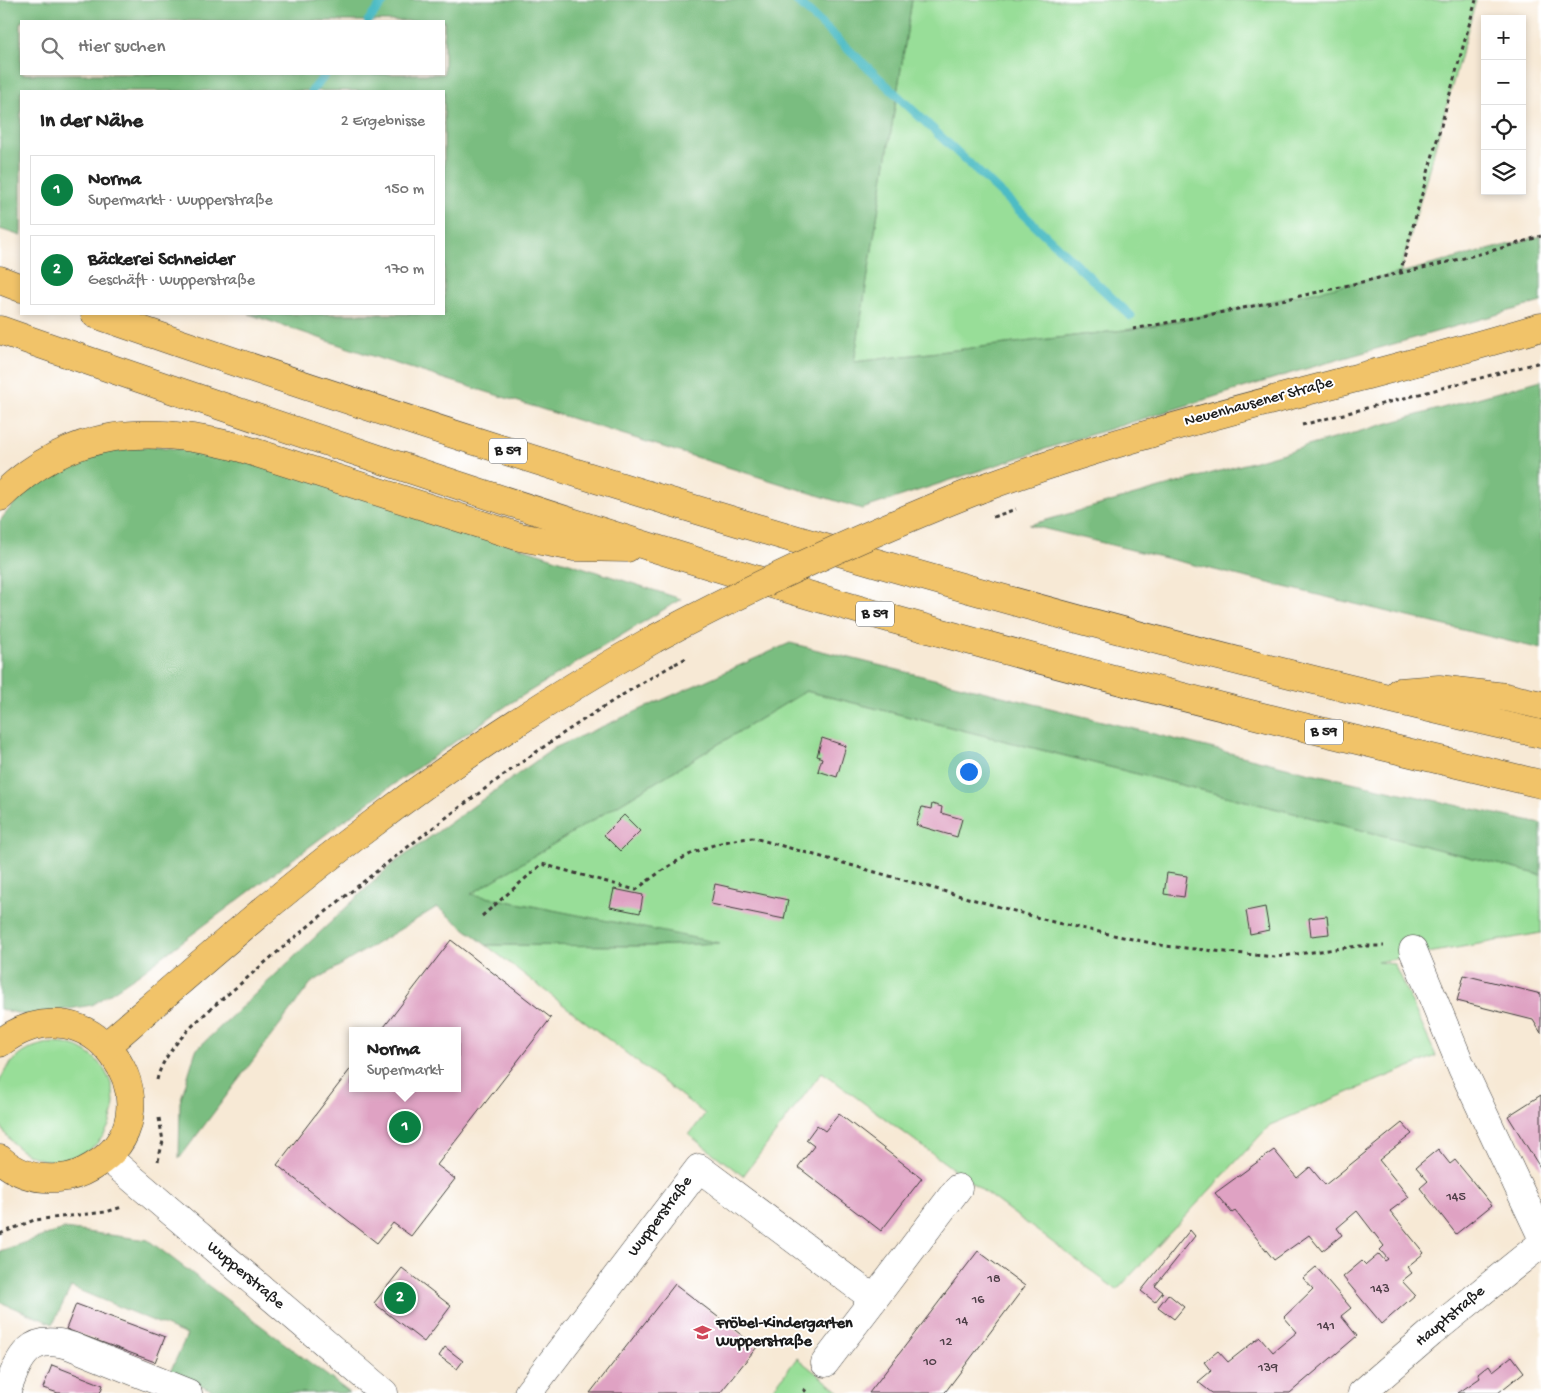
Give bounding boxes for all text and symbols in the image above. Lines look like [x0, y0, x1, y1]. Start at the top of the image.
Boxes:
map controls [1481, 15, 1526, 195]
button: + [1481, 15, 1526, 60]
search box [20, 20, 445, 75]
icon: search [38, 34, 66, 62]
text: Hier suchen [78, 36, 165, 59]
button: − [1481, 60, 1526, 105]
button: locate [1481, 105, 1526, 150]
text: In der Nähe [40, 110, 143, 135]
text: 2 Ergebnisse [341, 113, 425, 132]
button: layers [1481, 150, 1526, 195]
text: Norma [88, 169, 141, 192]
text: 1 [54, 181, 60, 200]
text: 150 m [385, 181, 424, 200]
text: Supermarkt · Wupperstraße [88, 192, 273, 211]
text: Bäckerei Schneider [88, 249, 234, 272]
text: 2 [53, 261, 61, 280]
text: 170 m [385, 261, 424, 280]
text: Geschäft · Wupperstraße [88, 272, 255, 291]
street label: Neuenhausener Straße [1183, 374, 1336, 432]
road number: B 59 [489, 438, 527, 464]
road number: B 59 [856, 602, 894, 626]
road number: B 59 [1305, 720, 1343, 744]
your location [956, 759, 982, 785]
popup [349, 1027, 461, 1092]
text: Norma [367, 1039, 420, 1062]
text: Supermarkt [367, 1062, 443, 1081]
pin: 1 [389, 1108, 421, 1146]
street label: Wupperstraße [625, 1172, 698, 1261]
house number: 145 [1445, 1189, 1466, 1206]
street label: Wupperstraße [202, 1238, 288, 1315]
house number: 18 [986, 1271, 1001, 1288]
pin: 2 [384, 1279, 416, 1317]
house number: 143 [1369, 1281, 1390, 1298]
street label: Hauptstraße [1412, 1282, 1490, 1352]
house number: 16 [971, 1292, 985, 1309]
house number: 14 [955, 1313, 969, 1330]
place label: Fröbel-Kindergarten Wupperstraße [715, 1315, 853, 1352]
house number: 141 [1316, 1318, 1335, 1335]
school or university icon: Fröbel-Kindergarten Wupperstraße [692, 1323, 712, 1343]
house number: 12 [939, 1334, 952, 1351]
house number: 10 [922, 1354, 937, 1371]
house number: 139 [1257, 1360, 1278, 1377]

